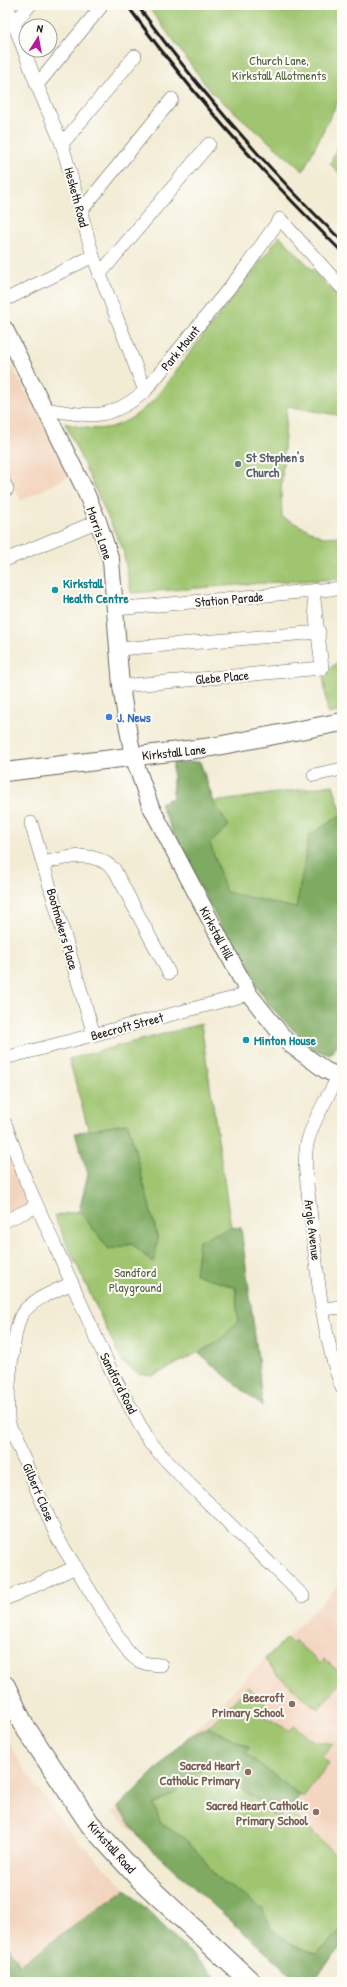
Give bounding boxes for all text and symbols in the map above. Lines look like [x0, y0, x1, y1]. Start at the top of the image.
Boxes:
north arrow [18, 18, 58, 58]
text: N [36, 21, 44, 36]
park label: Church Lane, Kirkstall Allotments [232, 51, 326, 84]
street label: Hesketh Road [60, 165, 94, 229]
street label: Park Mount [156, 321, 204, 374]
place label: St Stephen's Church [246, 448, 304, 481]
marker: St Stephen's Church [233, 459, 243, 469]
street label: Morris Lane [83, 504, 117, 562]
place label: Kirkstall Health Centre [63, 574, 129, 607]
marker: Kirkstall Health Centre [50, 585, 60, 595]
street label: Station Parade [194, 587, 264, 611]
street label: Glebe Place [195, 666, 249, 688]
place label: J. News [117, 708, 151, 726]
marker: J. News [104, 712, 114, 722]
street label: Kirkstall Lane [141, 740, 207, 764]
street label: Bootmakers Place [43, 886, 83, 972]
street label: Kirkstall Hill [195, 903, 239, 963]
street label: Beecroft Street [89, 1008, 166, 1044]
place label: Minton House [254, 1031, 317, 1049]
marker: Minton House [241, 1035, 251, 1045]
street label: Argie Avenue [300, 1199, 326, 1261]
park label: Sandford Playground [109, 1263, 161, 1296]
street label: Sandford Road [96, 1349, 142, 1417]
street label: Gilbert Close [19, 1460, 59, 1524]
place label: Beecroft Primary School [212, 1688, 285, 1722]
marker: Beecroft Primary School [287, 1699, 297, 1709]
place label: Sacred Heart Catholic Primary [160, 1756, 241, 1790]
marker: Sacred Heart Catholic Primary [243, 1767, 253, 1777]
place label: Sacred Heart Catholic Primary School [206, 1796, 309, 1830]
marker: Sacred Heart Catholic Primary School [311, 1807, 321, 1817]
street label: Kirkstall Road [84, 1817, 140, 1877]

